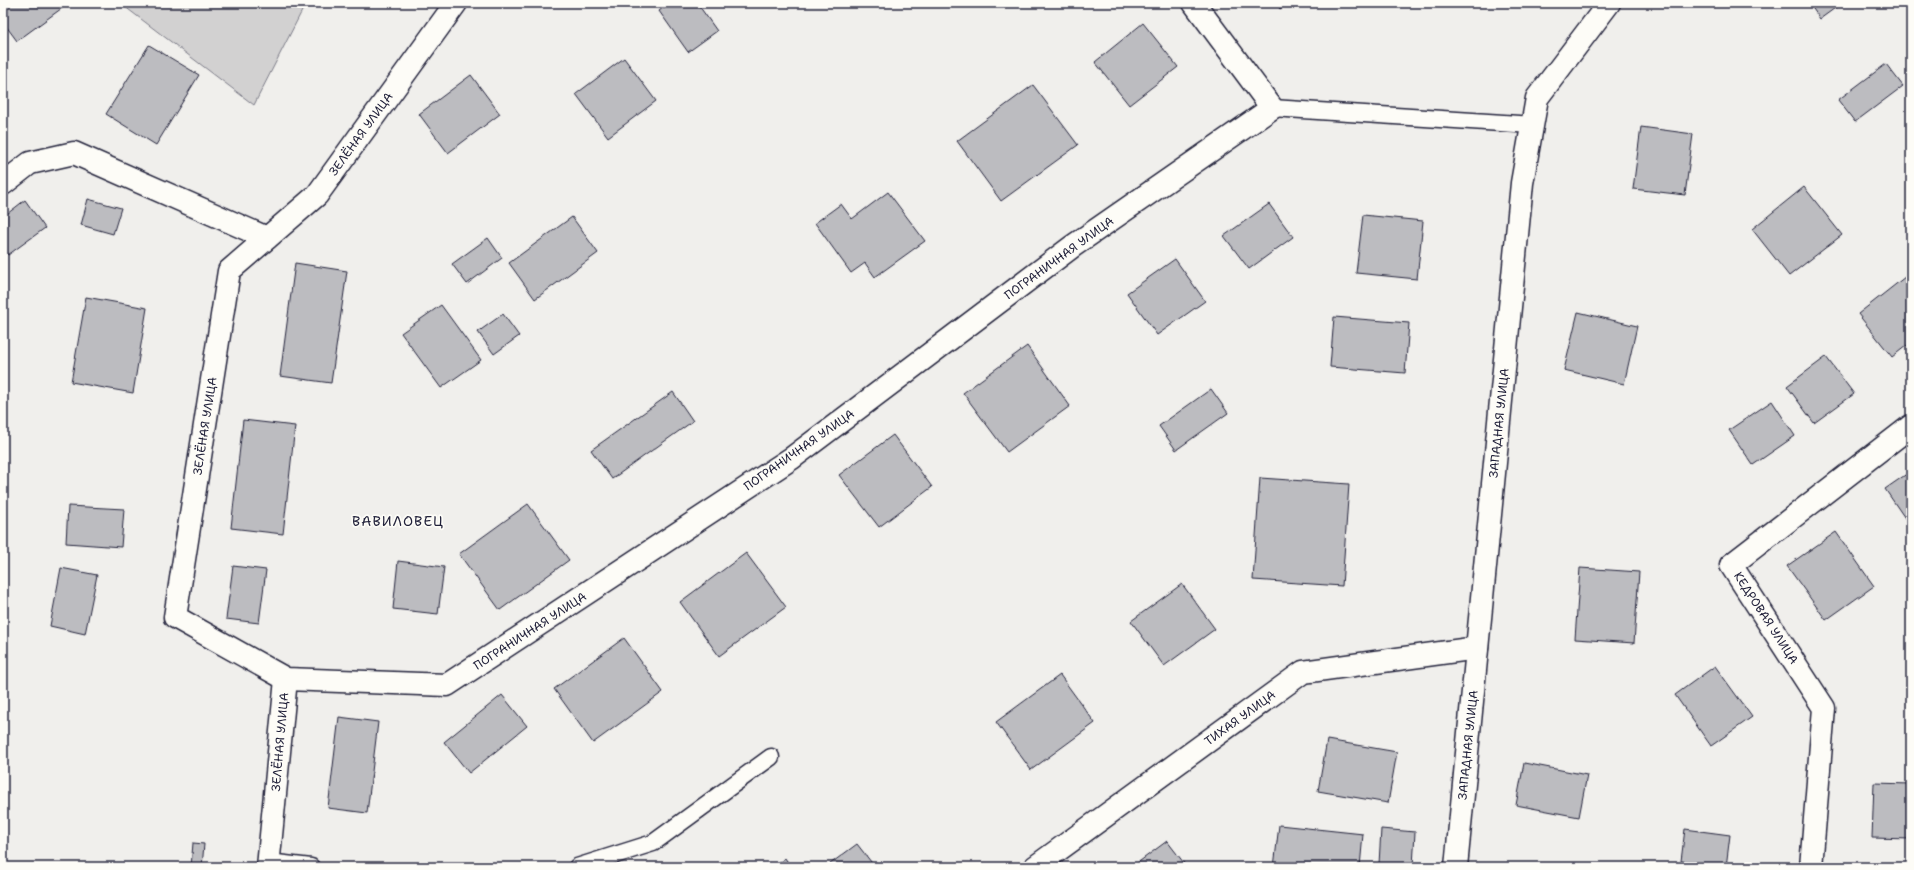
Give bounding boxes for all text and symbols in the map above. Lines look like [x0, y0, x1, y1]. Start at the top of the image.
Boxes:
street label: ЗЕЛЁНАЯ УЛИЦА [325, 89, 397, 179]
street label: ПОГРАНИЧНАЯ УЛИЦА [1001, 213, 1117, 303]
street label: ЗАПАДНАЯ УЛИЦА [1485, 367, 1513, 479]
street label: ЗЕЛЁНАЯ УЛИЦА [189, 375, 221, 476]
street label: ПОГРАНИЧНАЯ УЛИЦА [741, 406, 858, 494]
district label: ВАВИЛОВЕЦ [352, 512, 444, 530]
street label: КЕДРОВАЯ УЛИЦА [1730, 569, 1802, 667]
street label: ПОГРАНИЧНАЯ УЛИЦА [470, 588, 590, 674]
street label: ТИХАЯ УЛИЦА [1201, 687, 1279, 749]
street label: ЗАПАДНАЯ УЛИЦА [1454, 689, 1482, 801]
street label: ЗЕЛЁНАЯ УЛИЦА [268, 692, 292, 792]

